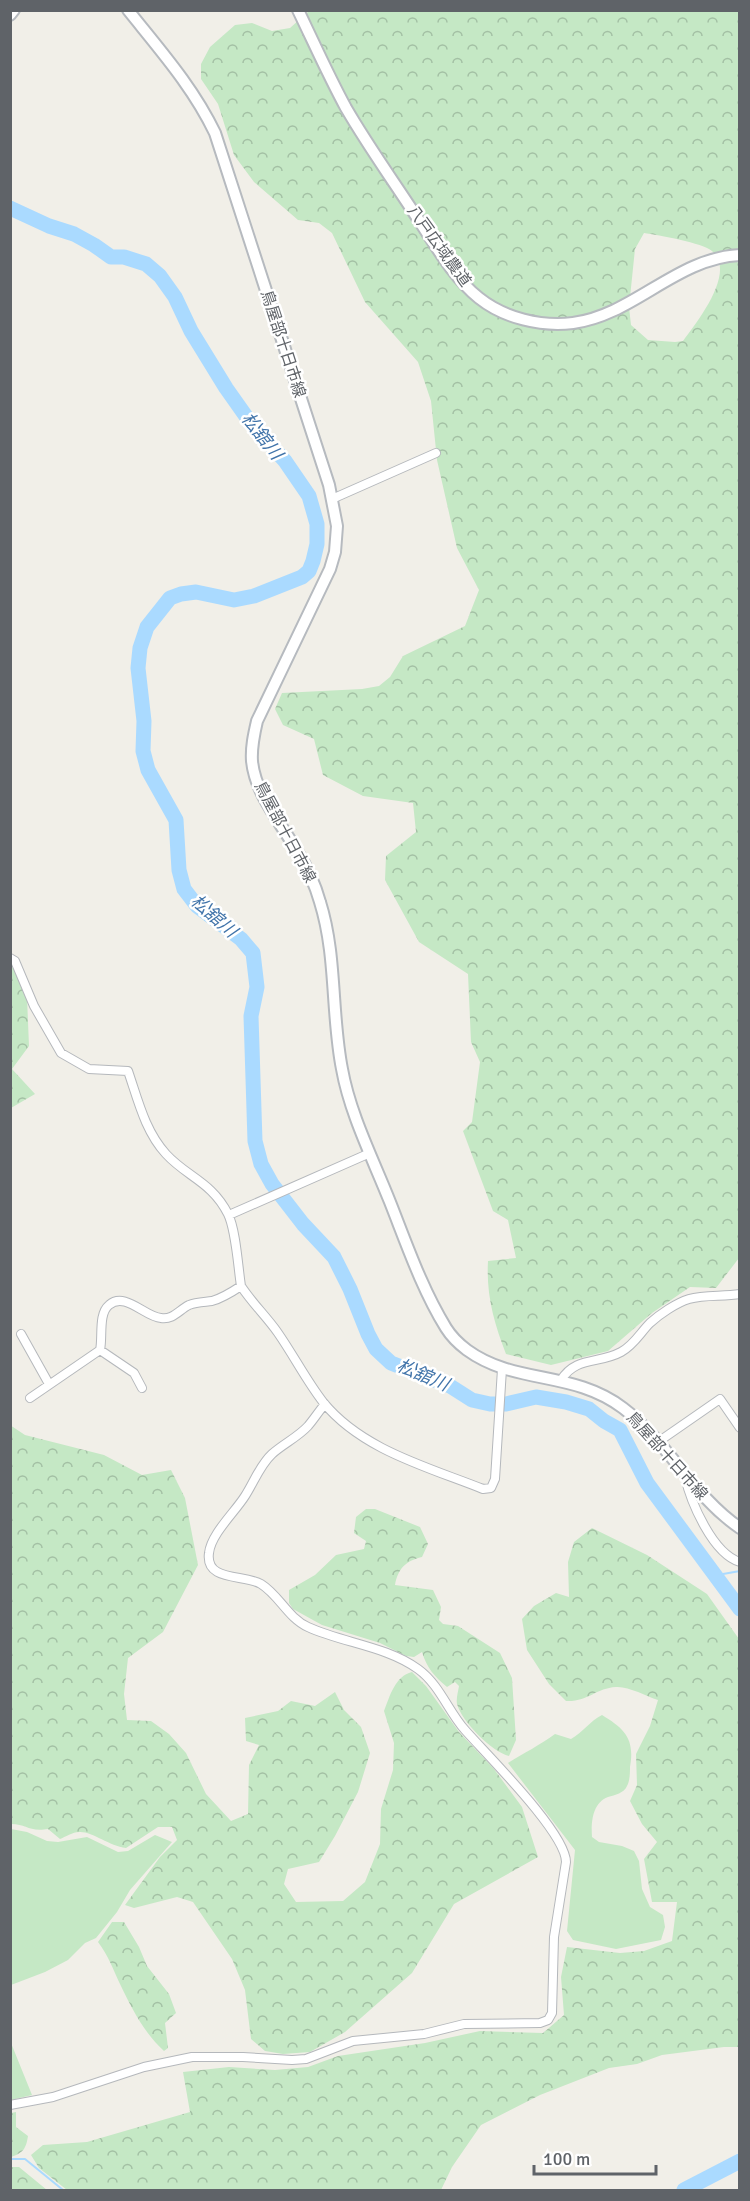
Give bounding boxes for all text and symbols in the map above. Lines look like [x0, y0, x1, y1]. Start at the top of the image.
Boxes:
street label: 八戸広域農道 [403, 201, 475, 291]
street label: 鳥屋部十日市線 [256, 288, 310, 400]
water label: 松舘川 [237, 408, 289, 466]
street label: 鳥屋部十日市線 [250, 778, 320, 886]
water label: 松舘川 [186, 890, 243, 943]
water label: 松舘川 [394, 1354, 454, 1396]
street label: 鳥屋部十日市線 [622, 1408, 712, 1504]
scale bar [534, 2138, 656, 2176]
text: 100 m [543, 2148, 590, 2170]

